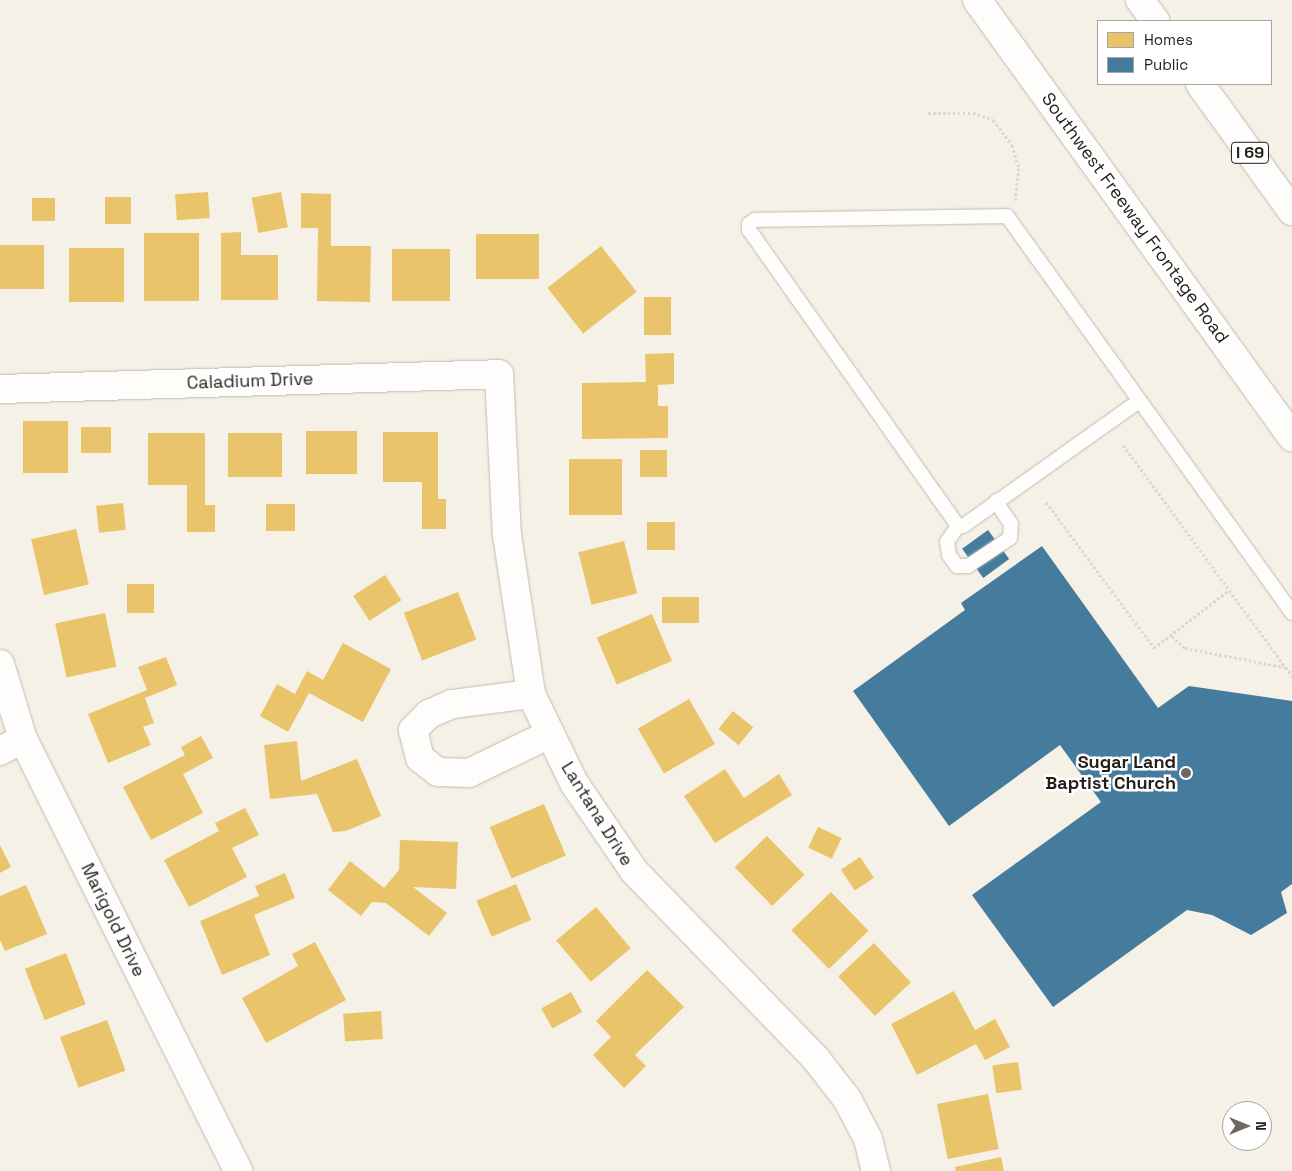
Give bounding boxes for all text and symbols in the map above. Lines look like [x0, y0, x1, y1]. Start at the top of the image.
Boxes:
legend [1097, 20, 1272, 85]
text: Homes [1144, 30, 1193, 49]
text: Public [1144, 55, 1188, 74]
street label: Southwest Freeway Frontage Road [1037, 89, 1233, 347]
road number: I 69 [1230, 140, 1270, 167]
street label: Caladium Drive [186, 368, 314, 394]
place label: Sugar Land Baptist Church [1045, 752, 1176, 794]
street label: Lantana Drive [556, 758, 638, 870]
marker: Sugar Land Baptist Church [1180, 767, 1192, 779]
street label: Marigold Drive [76, 860, 150, 980]
north arrow [1222, 1101, 1272, 1151]
text: N [1252, 1121, 1270, 1131]

